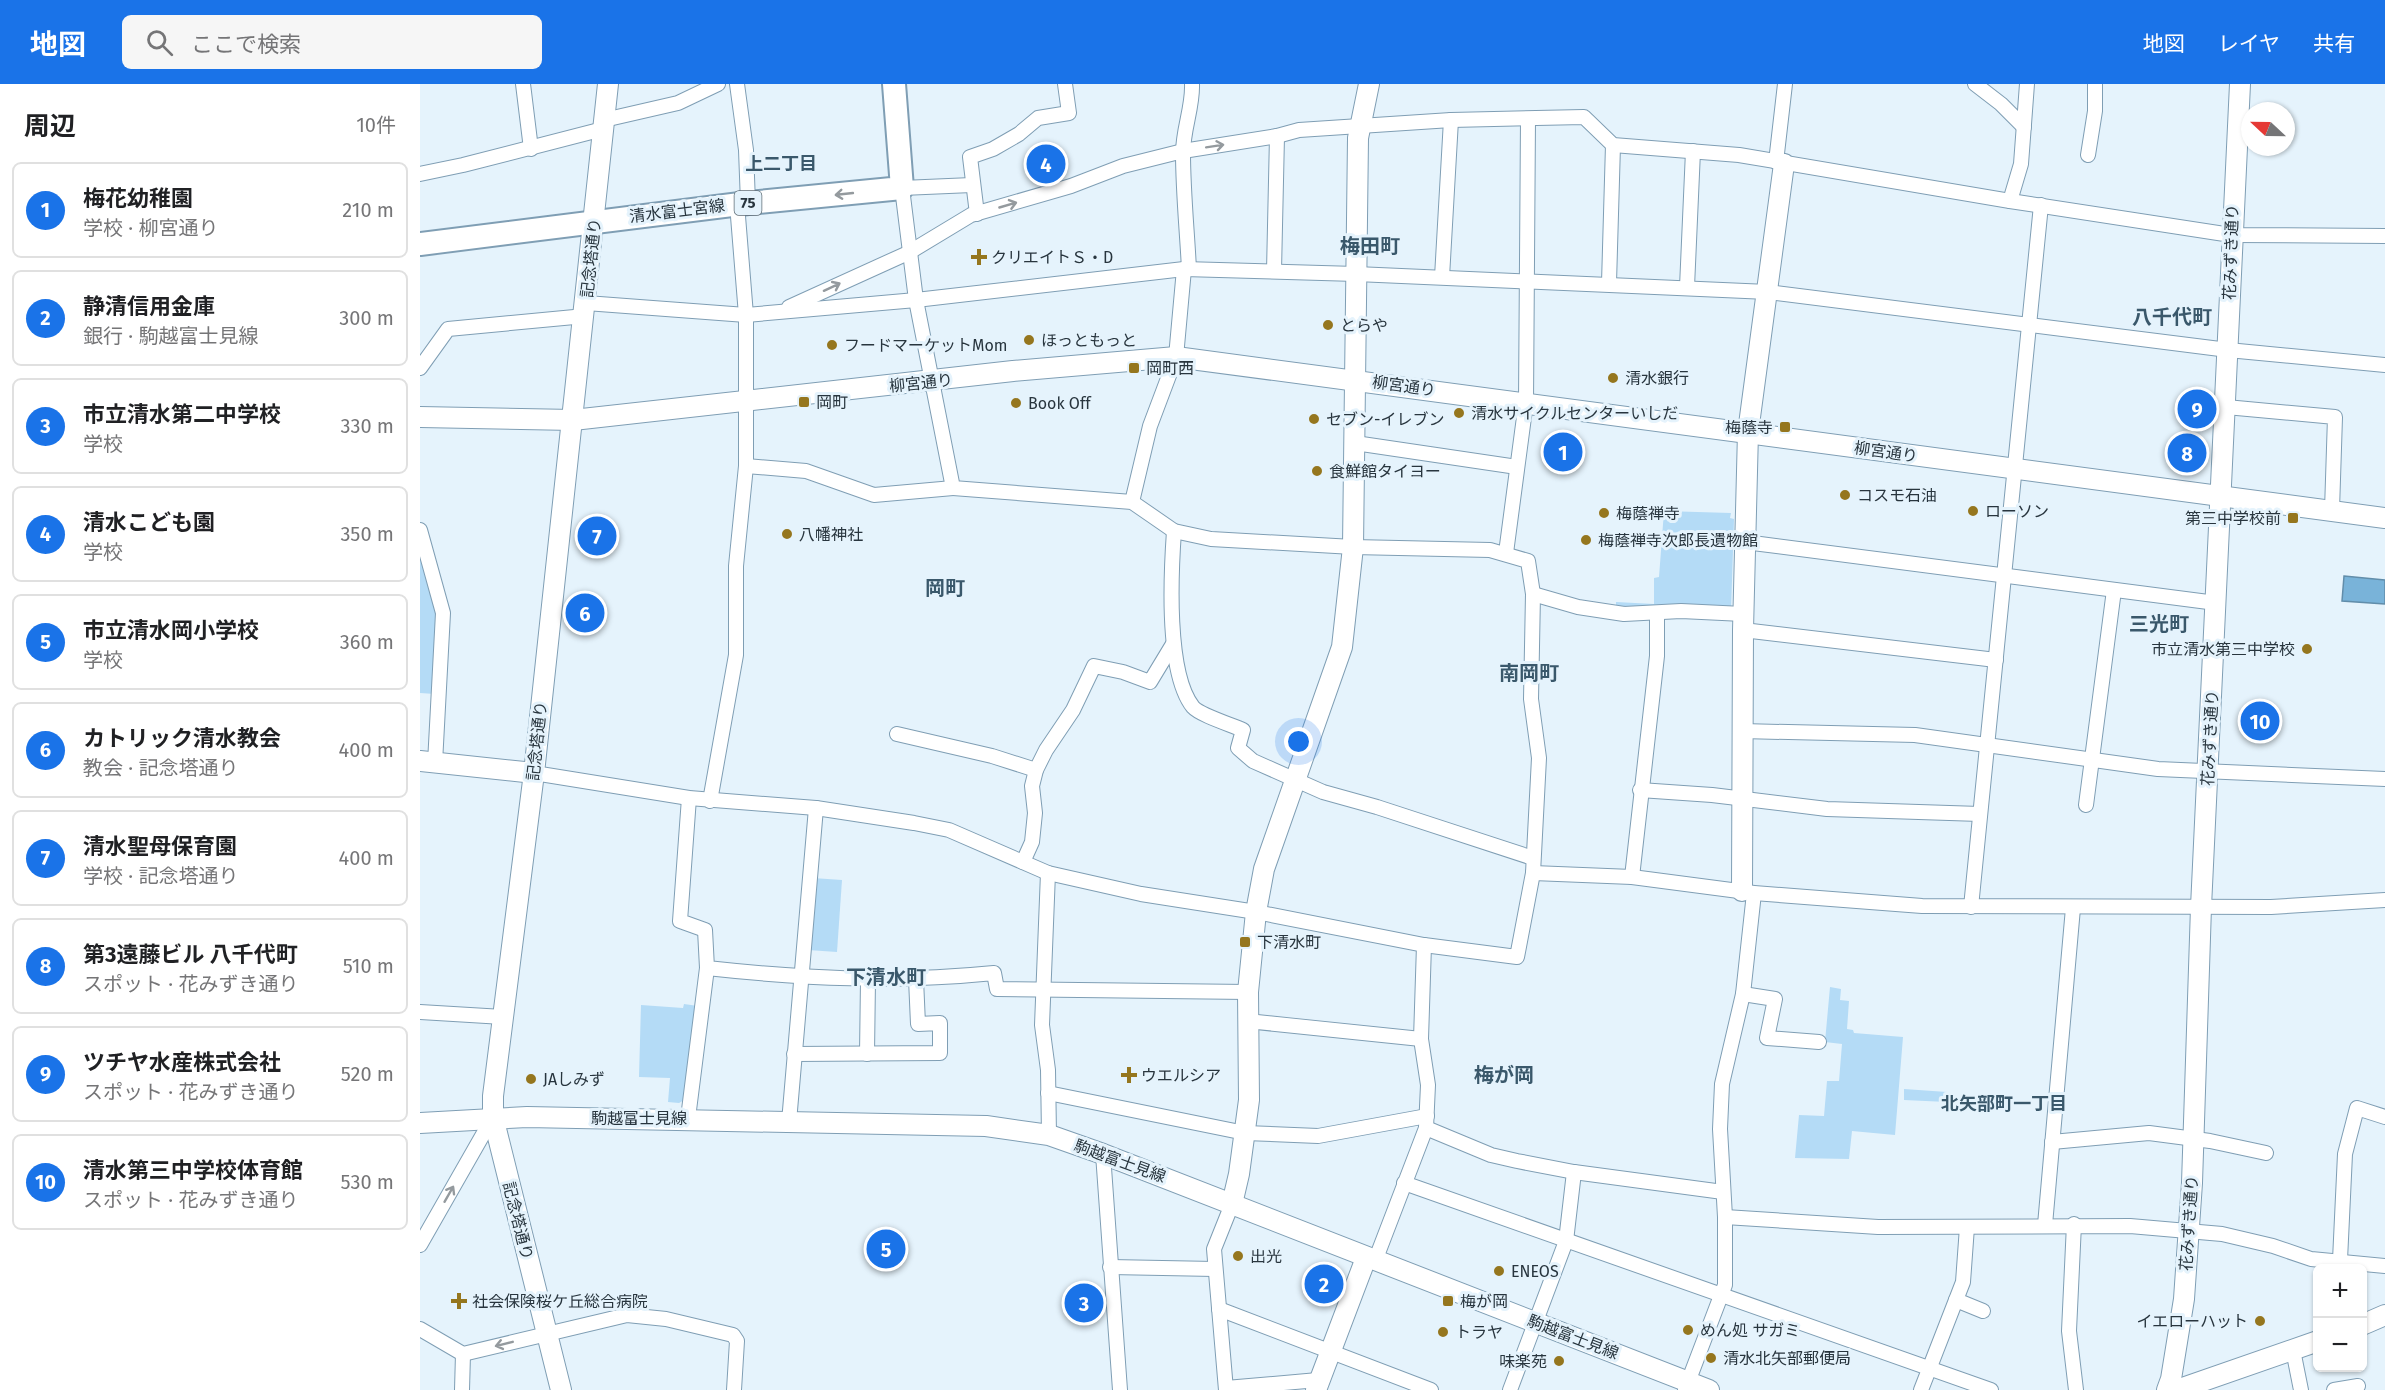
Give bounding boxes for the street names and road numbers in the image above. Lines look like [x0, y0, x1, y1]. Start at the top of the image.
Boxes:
road number: 75 [734, 191, 762, 215]
street label: 清水富士宮線 [628, 196, 726, 226]
street label: 花みずき通り [2220, 204, 2242, 300]
street label: 記念塔通り [577, 217, 605, 299]
street label: 柳宮通り [888, 370, 954, 396]
street label: 柳宮通り [1371, 372, 1437, 400]
street label: 柳宮通り [1853, 438, 1919, 466]
street label: 花みずき通り [2198, 690, 2222, 786]
street label: 記念塔通り [523, 700, 551, 782]
street label: 駒越富士見線 [591, 1109, 687, 1128]
street label: 駒越富士見線 [1072, 1136, 1168, 1186]
street label: 花みずき通り [2176, 1174, 2202, 1272]
street label: 記念塔通り [499, 1180, 537, 1262]
street label: 駒越富士見線 [1525, 1311, 1621, 1363]

